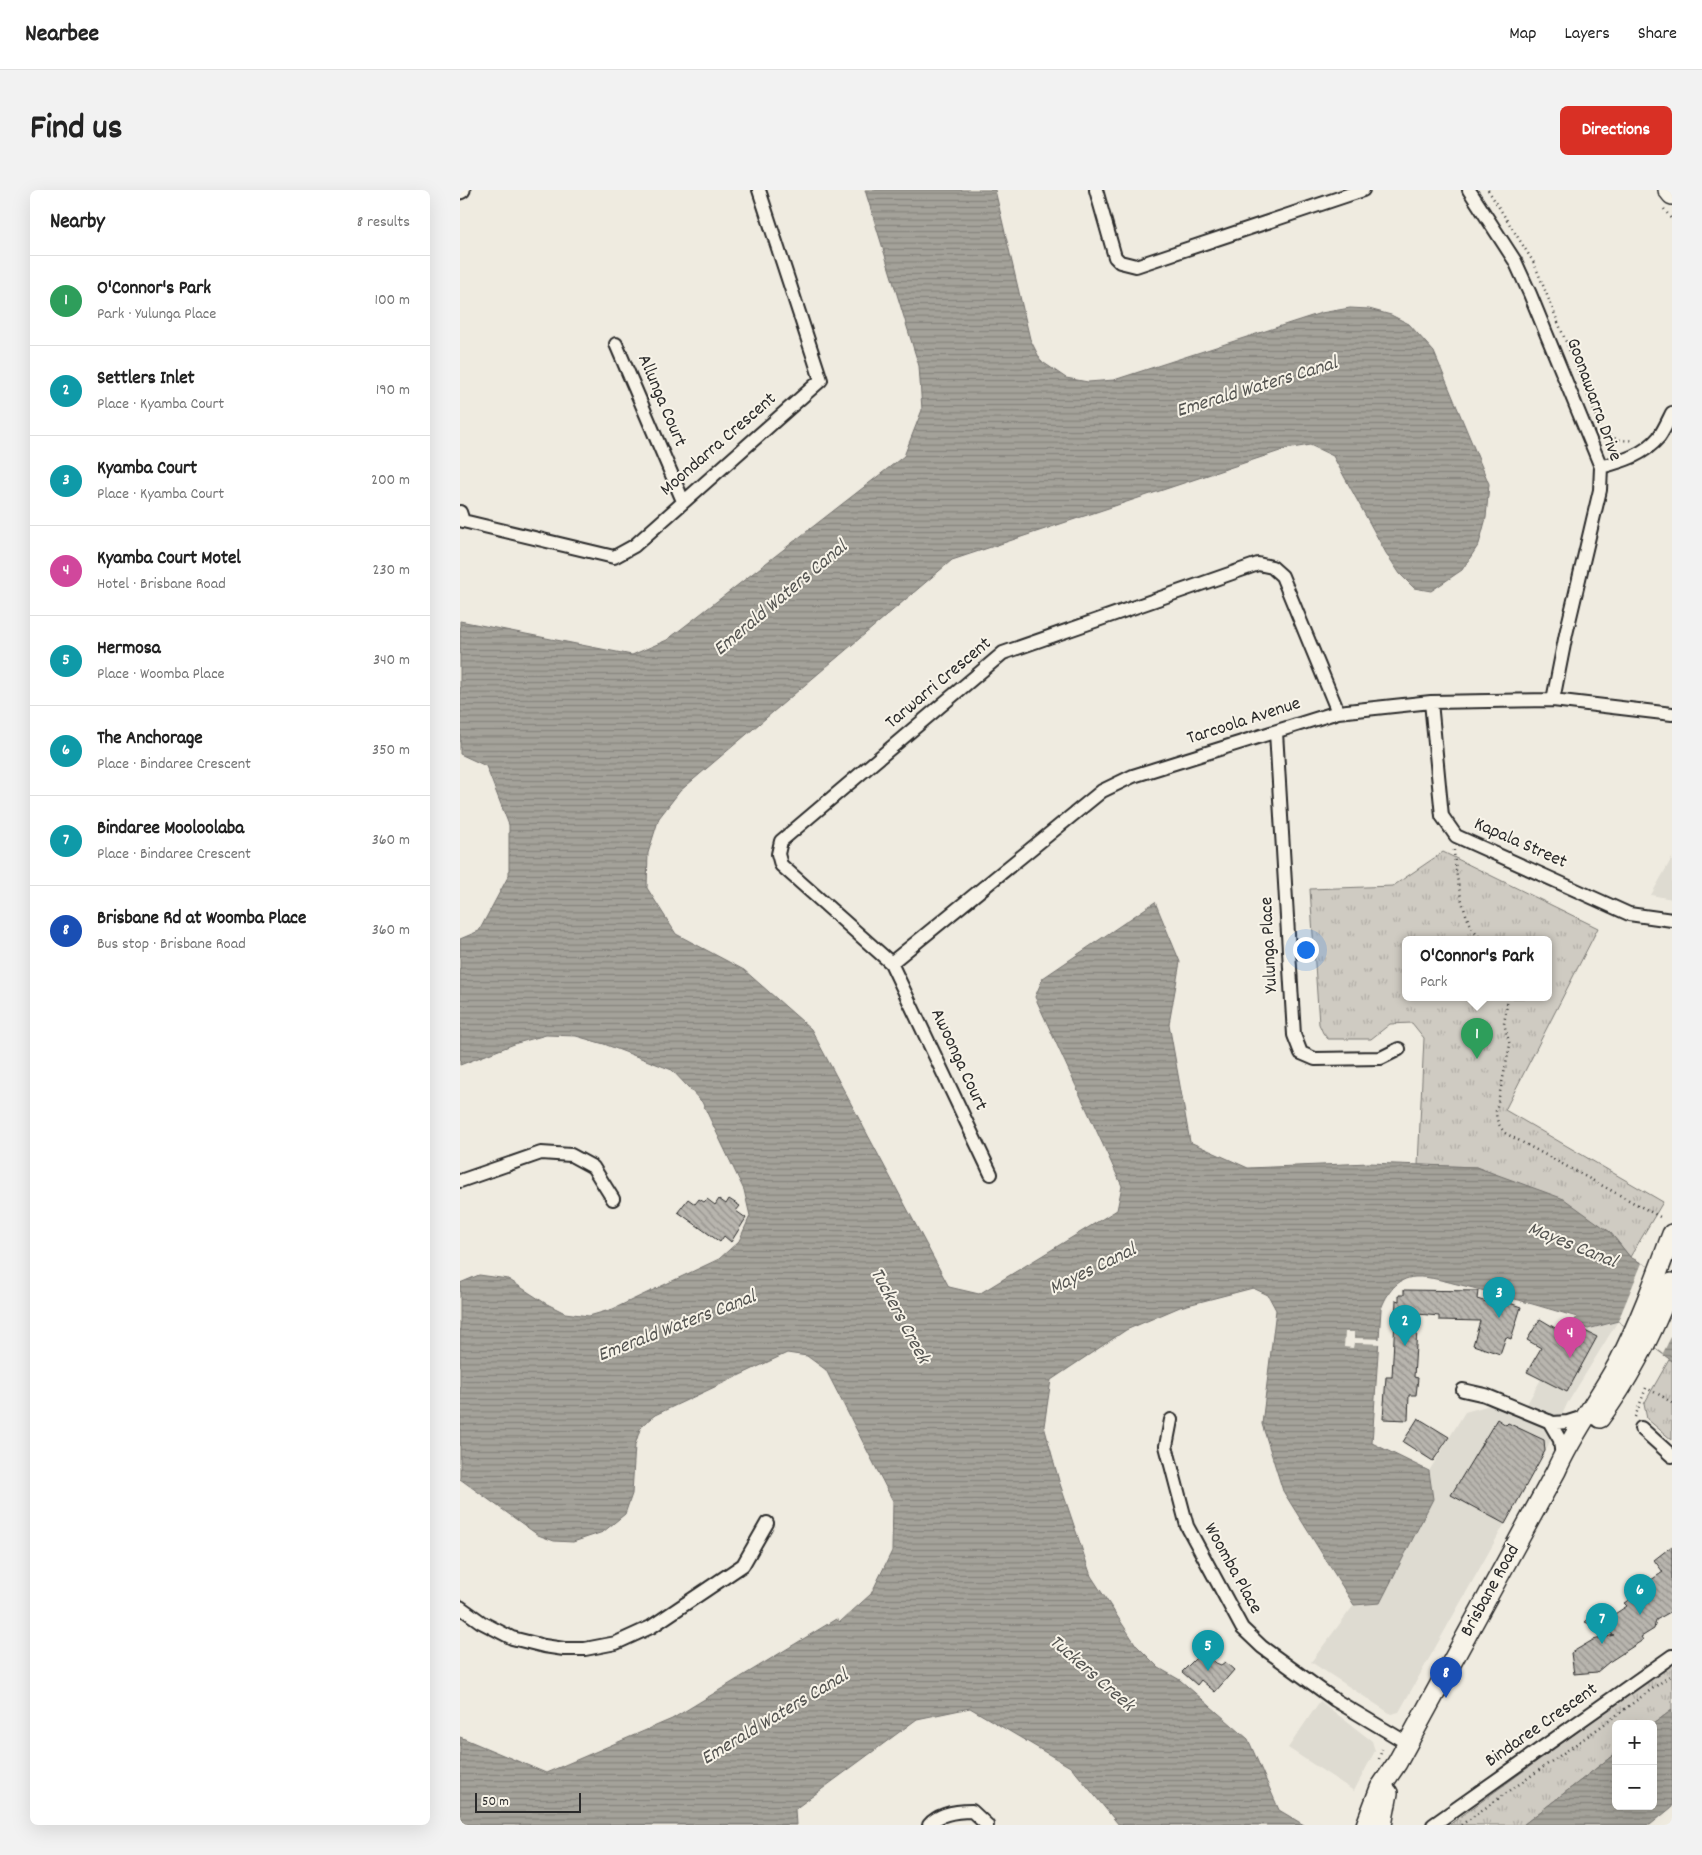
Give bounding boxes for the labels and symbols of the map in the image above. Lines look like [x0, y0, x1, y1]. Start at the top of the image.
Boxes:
street label: Goonawarra Drive [1558, 335, 1628, 465]
water label: Emerald Waters Canal [1173, 350, 1343, 426]
street label: Allunga Court [629, 351, 693, 451]
street label: Moondarra Crescent [655, 387, 783, 503]
water label: Emerald Waters Canal [708, 533, 856, 663]
street label: Tarwarri Crescent [880, 631, 998, 737]
street label: Tarcoola Avenue [1184, 691, 1304, 753]
street label: Kapala Street [1469, 811, 1571, 877]
street label: Yulunga Place [1254, 896, 1286, 994]
your location [1293, 937, 1319, 963]
street label: Awoonga Court [923, 1004, 993, 1116]
pin: 1 [1461, 1018, 1493, 1059]
water label: Mayes Canal [1523, 1215, 1623, 1277]
water label: Mayes Canal [1045, 1236, 1143, 1303]
water label: Tuckers Creek [862, 1263, 937, 1371]
pin: 3 [1483, 1277, 1515, 1318]
water label: Emerald Waters Canal [594, 1283, 762, 1370]
pin: 2 [1389, 1305, 1421, 1346]
pin: 4 [1554, 1317, 1586, 1358]
street label: Woomba Place [1196, 1519, 1268, 1619]
street label: Brisbane Road [1455, 1540, 1527, 1642]
pin: 6 [1624, 1574, 1656, 1615]
pin: 7 [1586, 1603, 1618, 1644]
water label: Tuckers Creek [1042, 1629, 1141, 1720]
pin: 5 [1192, 1630, 1224, 1671]
pin: 8 [1430, 1657, 1462, 1698]
water label: Emerald Waters Canal [696, 1662, 856, 1773]
street label: Bindaree Crescent [1480, 1677, 1604, 1775]
scale bar [475, 1790, 581, 1813]

